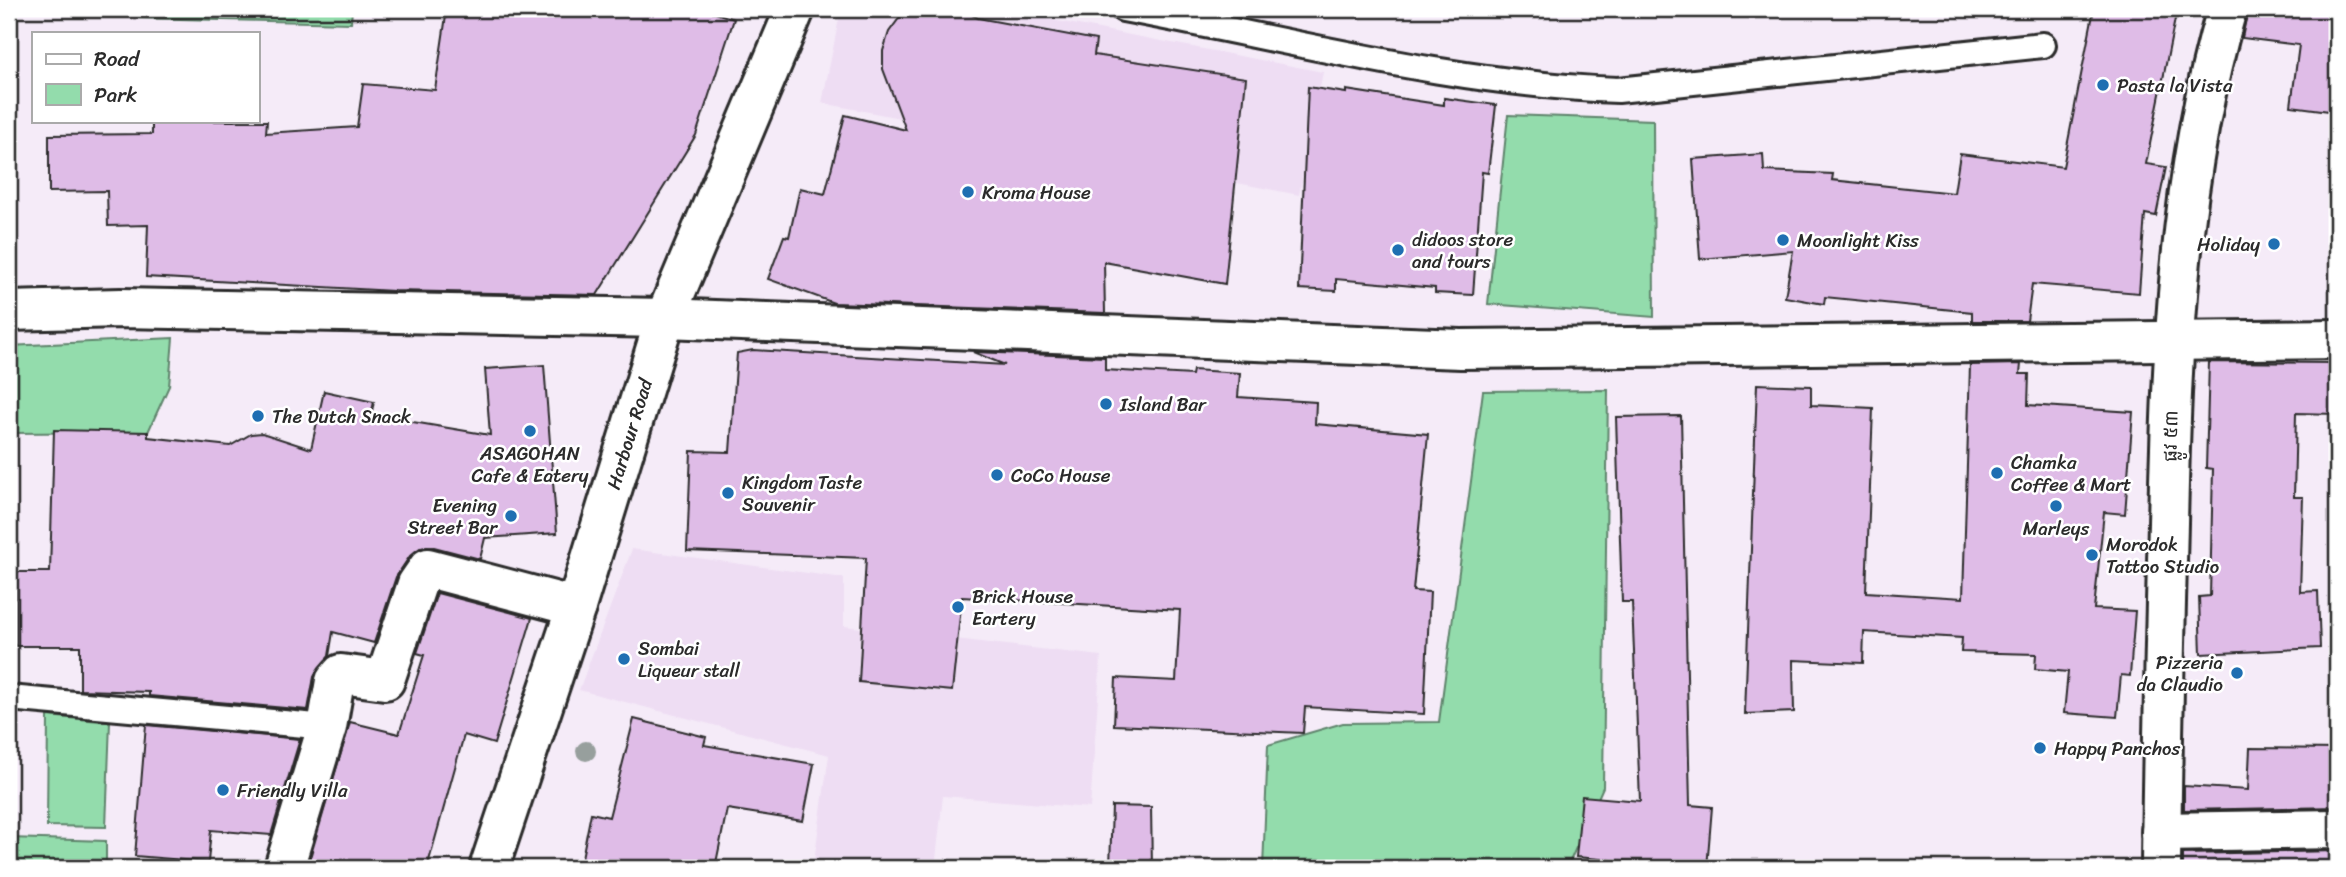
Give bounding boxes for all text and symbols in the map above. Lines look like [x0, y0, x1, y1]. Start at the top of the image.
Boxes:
legend [32, 32, 259, 122]
text: Road [94, 40, 141, 78]
place label: Pasta la Vista [2117, 69, 2233, 102]
text: Park [94, 76, 137, 114]
marker: Pasta la Vista [2095, 77, 2111, 93]
place label: Kroma House [982, 176, 1091, 209]
marker: Kroma House [960, 184, 976, 200]
place label: didoos store and tours [1412, 223, 1514, 278]
place label: Moonlight Kiss [1797, 224, 1919, 257]
place label: Holiday [2197, 228, 2260, 261]
marker: Moonlight Kiss [1775, 232, 1791, 248]
marker: Holiday [2266, 236, 2282, 252]
marker: didoos store and tours [1390, 242, 1406, 258]
street label: Harbour Road [597, 373, 663, 494]
place label: Island Bar [1119, 388, 1207, 421]
marker: Island Bar [1098, 396, 1114, 412]
place label: The Dutch Snack [272, 400, 412, 433]
marker: The Dutch Snack [250, 408, 266, 424]
street label: ផ្លូវ ៥៣ [2154, 410, 2188, 462]
marker: ASAGOHAN Cafe & Eatery [522, 423, 538, 439]
place label: ASAGOHAN Cafe & Eatery [471, 437, 589, 492]
place label: Chamka Coffee & Mart [2011, 446, 2131, 501]
place label: CoCo House [1011, 459, 1111, 492]
marker: Chamka Coffee & Mart [1989, 465, 2005, 481]
place label: Kingdom Taste Souvenir [742, 466, 863, 521]
marker: CoCo House [989, 467, 1005, 483]
marker: Kingdom Taste Souvenir [720, 485, 736, 501]
place label: Evening Street Bar [408, 489, 498, 544]
marker: Marleys [2048, 498, 2064, 514]
marker: Evening Street Bar [503, 508, 519, 524]
place label: Marleys [2023, 512, 2089, 545]
place label: Morodok Tattoo Studio [2106, 528, 2219, 583]
marker: Morodok Tattoo Studio [2084, 547, 2100, 563]
place label: Brick House Eartery [972, 580, 1074, 635]
marker: Brick House Eartery [950, 599, 966, 615]
place label: Sombai Liqueur stall [638, 632, 741, 687]
place label: Pizzeria da Claudio [2137, 646, 2223, 701]
marker: Sombai Liqueur stall [616, 651, 632, 667]
marker: Pizzeria da Claudio [2229, 665, 2245, 681]
place label: Happy Panchos [2054, 732, 2180, 765]
marker: Happy Panchos [2032, 740, 2048, 756]
place label: Friendly Villa [237, 774, 348, 807]
marker: Friendly Villa [215, 782, 231, 798]

